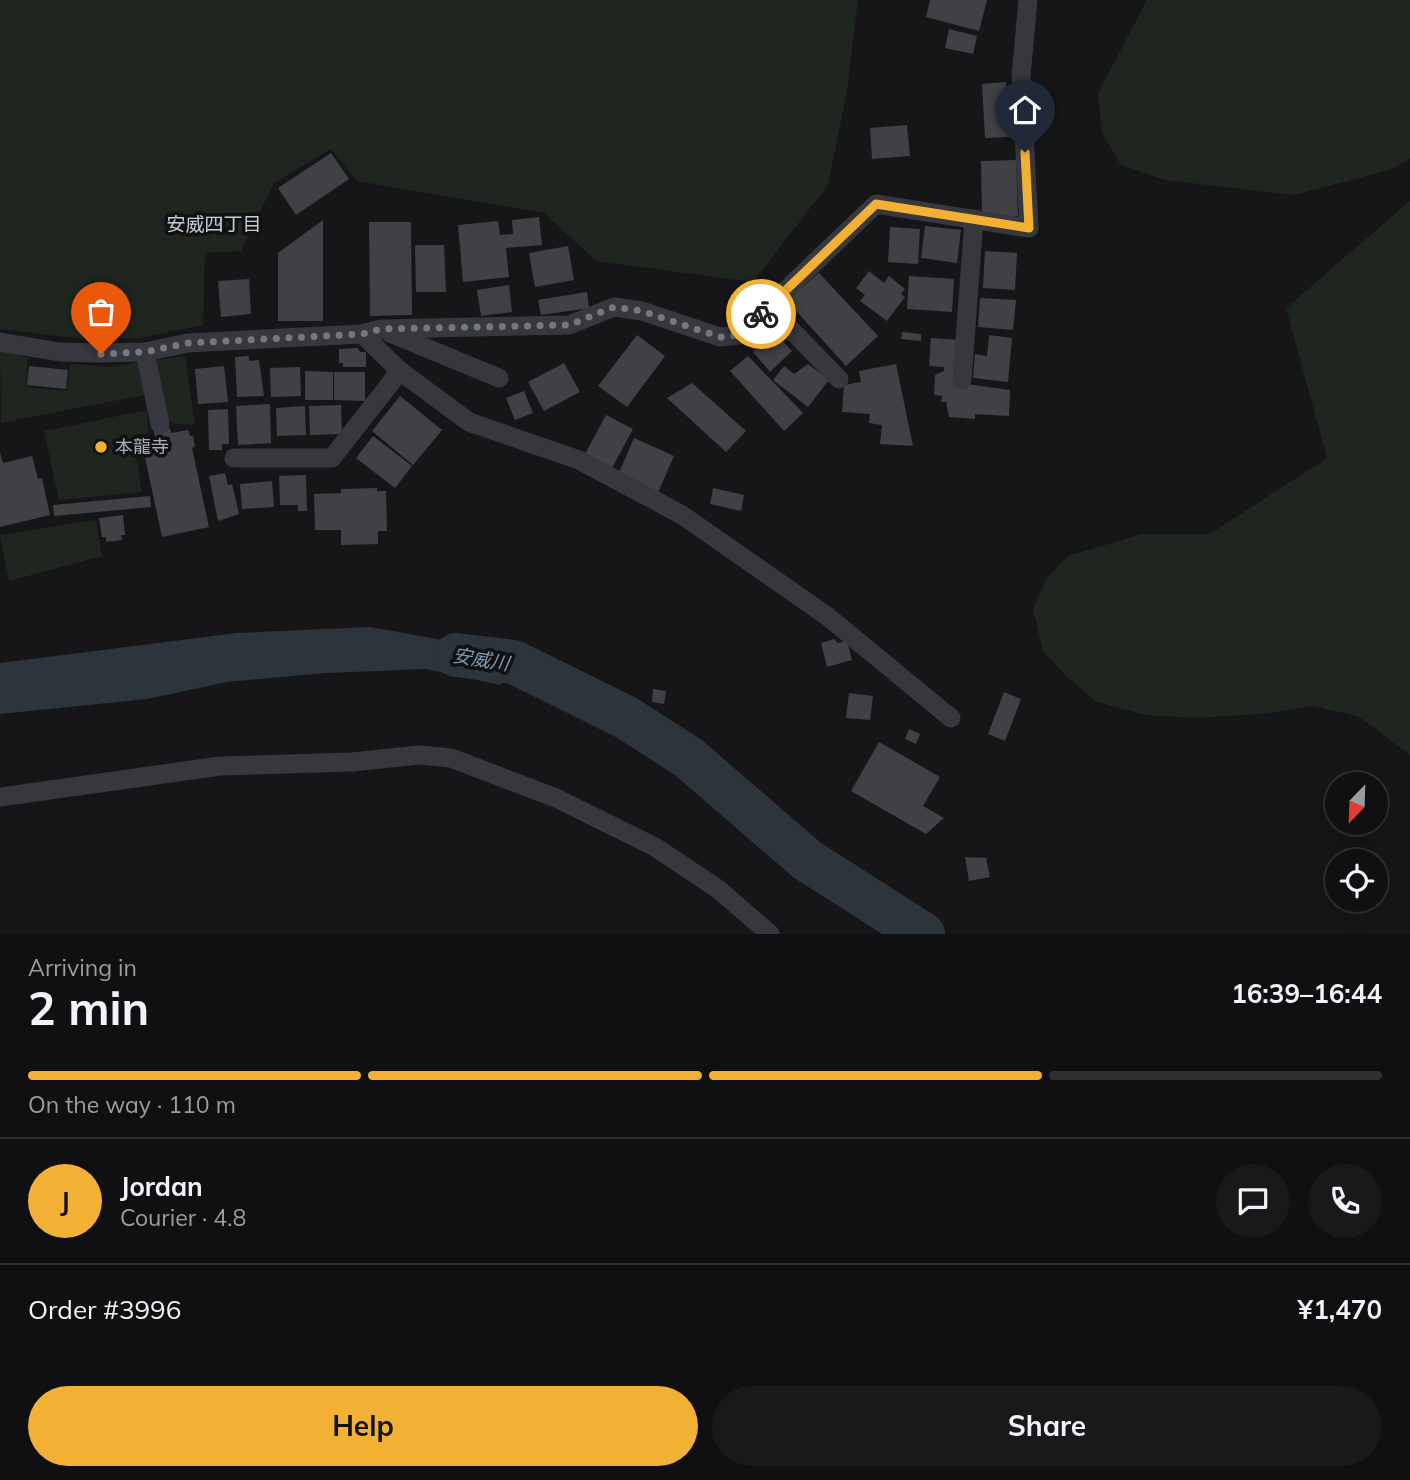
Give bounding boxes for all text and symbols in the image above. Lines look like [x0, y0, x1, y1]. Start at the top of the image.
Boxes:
pin [995, 80, 1055, 152]
icon: home [1006, 91, 1044, 129]
district label: 安威四丁目 [166, 212, 262, 236]
courier [726, 279, 796, 349]
pin [71, 282, 131, 354]
icon: bag [82, 293, 120, 331]
icon: bike [742, 295, 780, 333]
place label: 本龍寺 [115, 435, 169, 458]
marker: 本龍寺 [93, 439, 109, 455]
water label: 安威川 [451, 643, 513, 676]
north arrow [1325, 772, 1388, 835]
map controls [1325, 772, 1388, 912]
button: locate [1325, 849, 1388, 912]
text: Arriving in [28, 953, 137, 982]
text: 16:39–16:44 [1231, 977, 1382, 1010]
text: 2 min [28, 979, 149, 1037]
text: On the way · 110 m [28, 1090, 236, 1119]
button: chat [1216, 1164, 1290, 1238]
button: phone [1308, 1164, 1382, 1238]
text: Jordan [120, 1170, 203, 1203]
text: J [60, 1185, 70, 1218]
text: Courier · 4.8 [120, 1203, 246, 1232]
text: Order #3996 [28, 1293, 181, 1326]
text: ¥1,470 [1298, 1293, 1382, 1326]
button: Help [28, 1386, 698, 1466]
button: Share [712, 1386, 1382, 1466]

